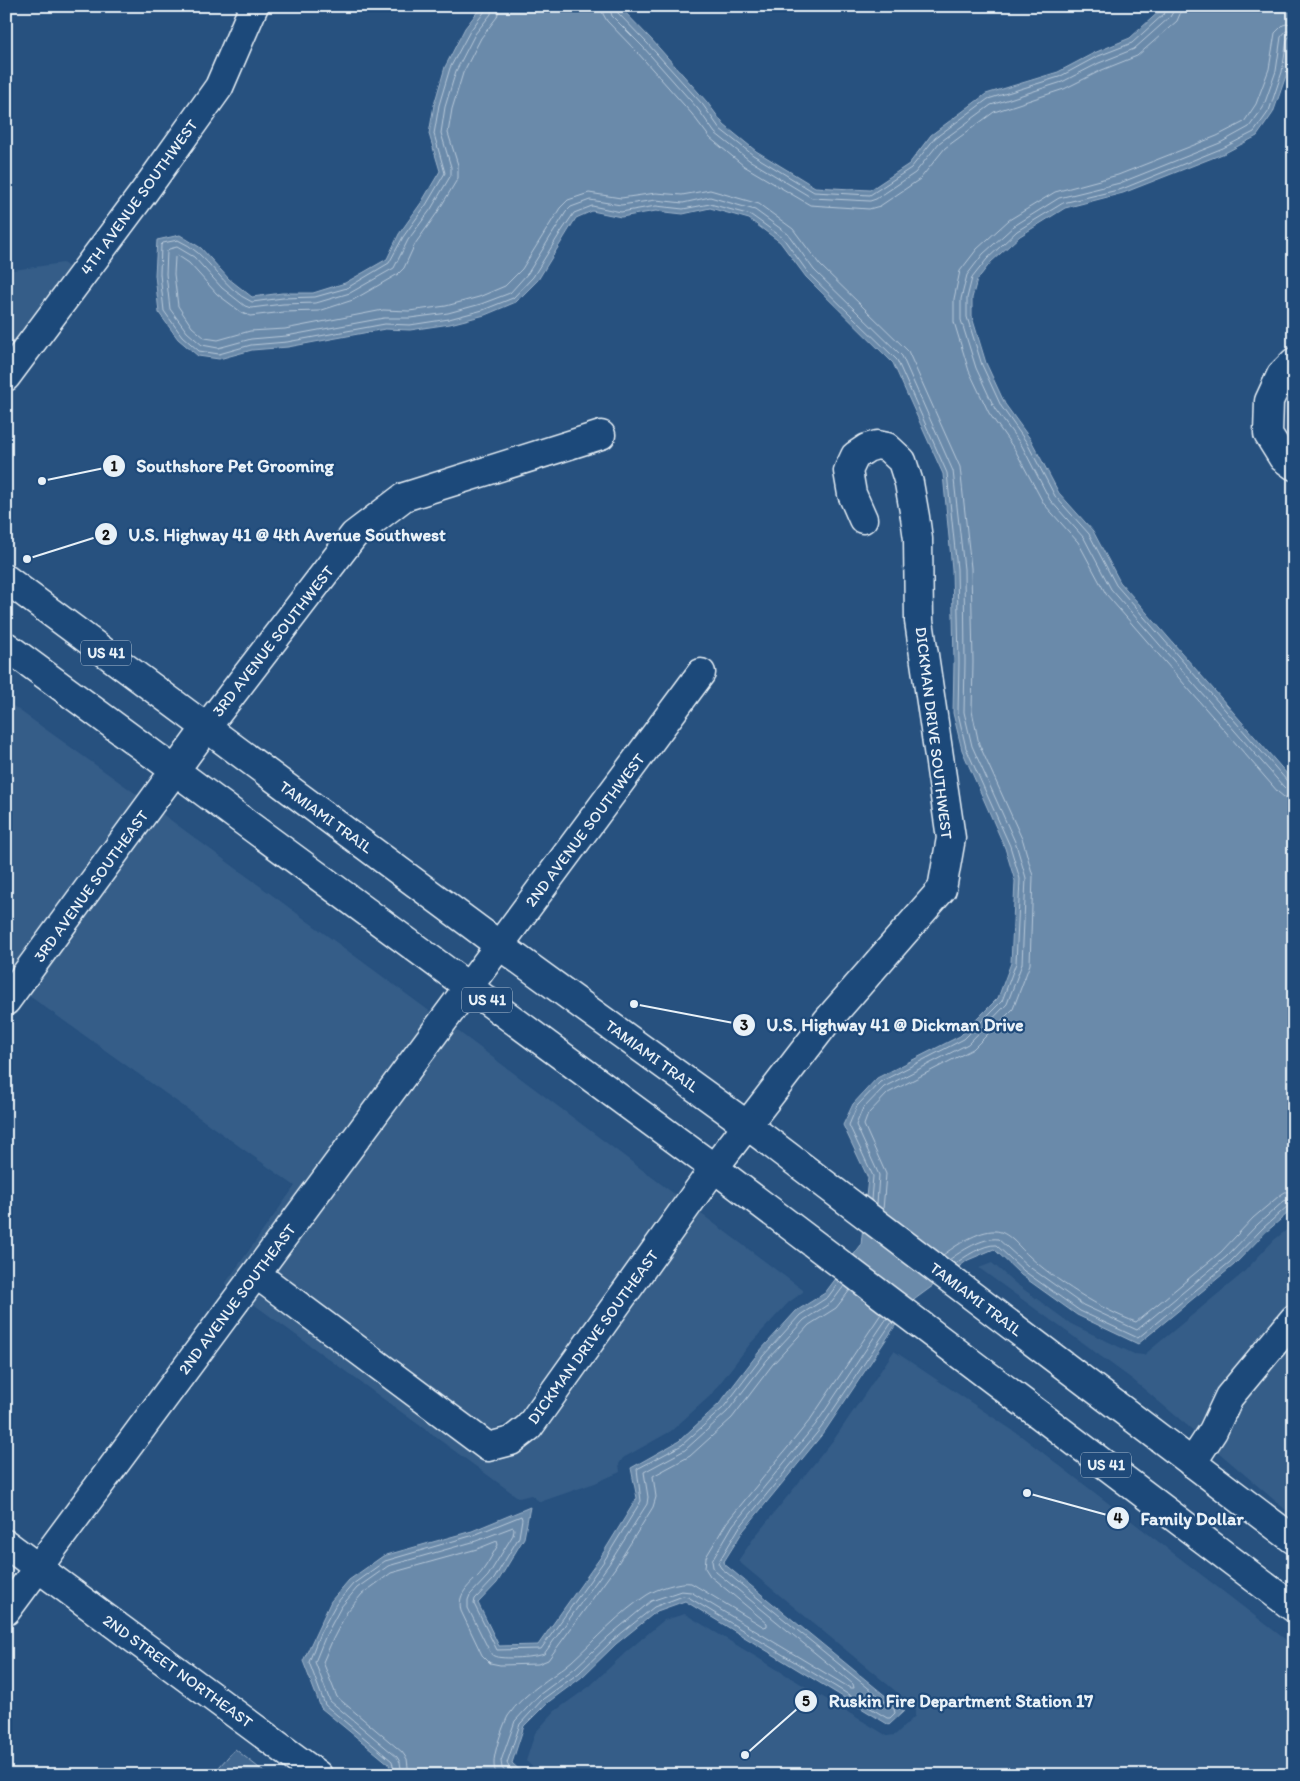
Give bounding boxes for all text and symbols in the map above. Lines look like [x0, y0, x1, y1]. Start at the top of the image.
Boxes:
street label: 4TH AVENUE SOUTHWEST [76, 116, 202, 278]
callout: Southshore Pet Grooming [101, 449, 343, 482]
text: Southshore Pet Grooming [136, 455, 335, 477]
text: 1 [111, 457, 118, 475]
callout: U.S. Highway 41 @ 4th Avenue Southwest [94, 518, 456, 551]
text: U.S. Highway 41 @ 4th Avenue Southwest [128, 524, 446, 546]
text: 2 [102, 526, 110, 544]
street label: 3RD AVENUE SOUTHWEST [208, 562, 338, 720]
street label: DICKMAN DRIVE SOUTHWEST [912, 626, 956, 840]
road number: US 41 [81, 640, 131, 666]
street label: 2ND AVENUE SOUTHWEST [521, 750, 649, 910]
street label: TAMIAMI TRAIL [276, 777, 376, 857]
street label: 3RD AVENUE SOUTHEAST [30, 806, 152, 966]
road number: US 41 [462, 988, 512, 1012]
callout: U.S. Highway 41 @ Dickman Drive [731, 1008, 1034, 1041]
text: U.S. Highway 41 @ Dickman Drive [766, 1014, 1024, 1036]
street label: TAMIAMI TRAIL [602, 1016, 702, 1096]
text: 3 [740, 1016, 748, 1034]
street label: 2ND AVENUE SOUTHEAST [174, 1220, 300, 1378]
street label: DICKMAN DRIVE SOUTHEAST [523, 1246, 663, 1428]
street label: TAMIAMI TRAIL [926, 1258, 1026, 1340]
road number: US 41 [1081, 1452, 1131, 1478]
callout: Family Dollar [1105, 1502, 1253, 1535]
text: Family Dollar [1140, 1508, 1244, 1530]
text: 4 [1113, 1509, 1123, 1527]
street label: 2ND STREET NORTHEAST [99, 1610, 257, 1732]
callout: Ruskin Fire Department Station 17 [793, 1685, 1104, 1718]
text: Ruskin Fire Department Station 17 [829, 1690, 1093, 1712]
text: 5 [802, 1692, 810, 1710]

